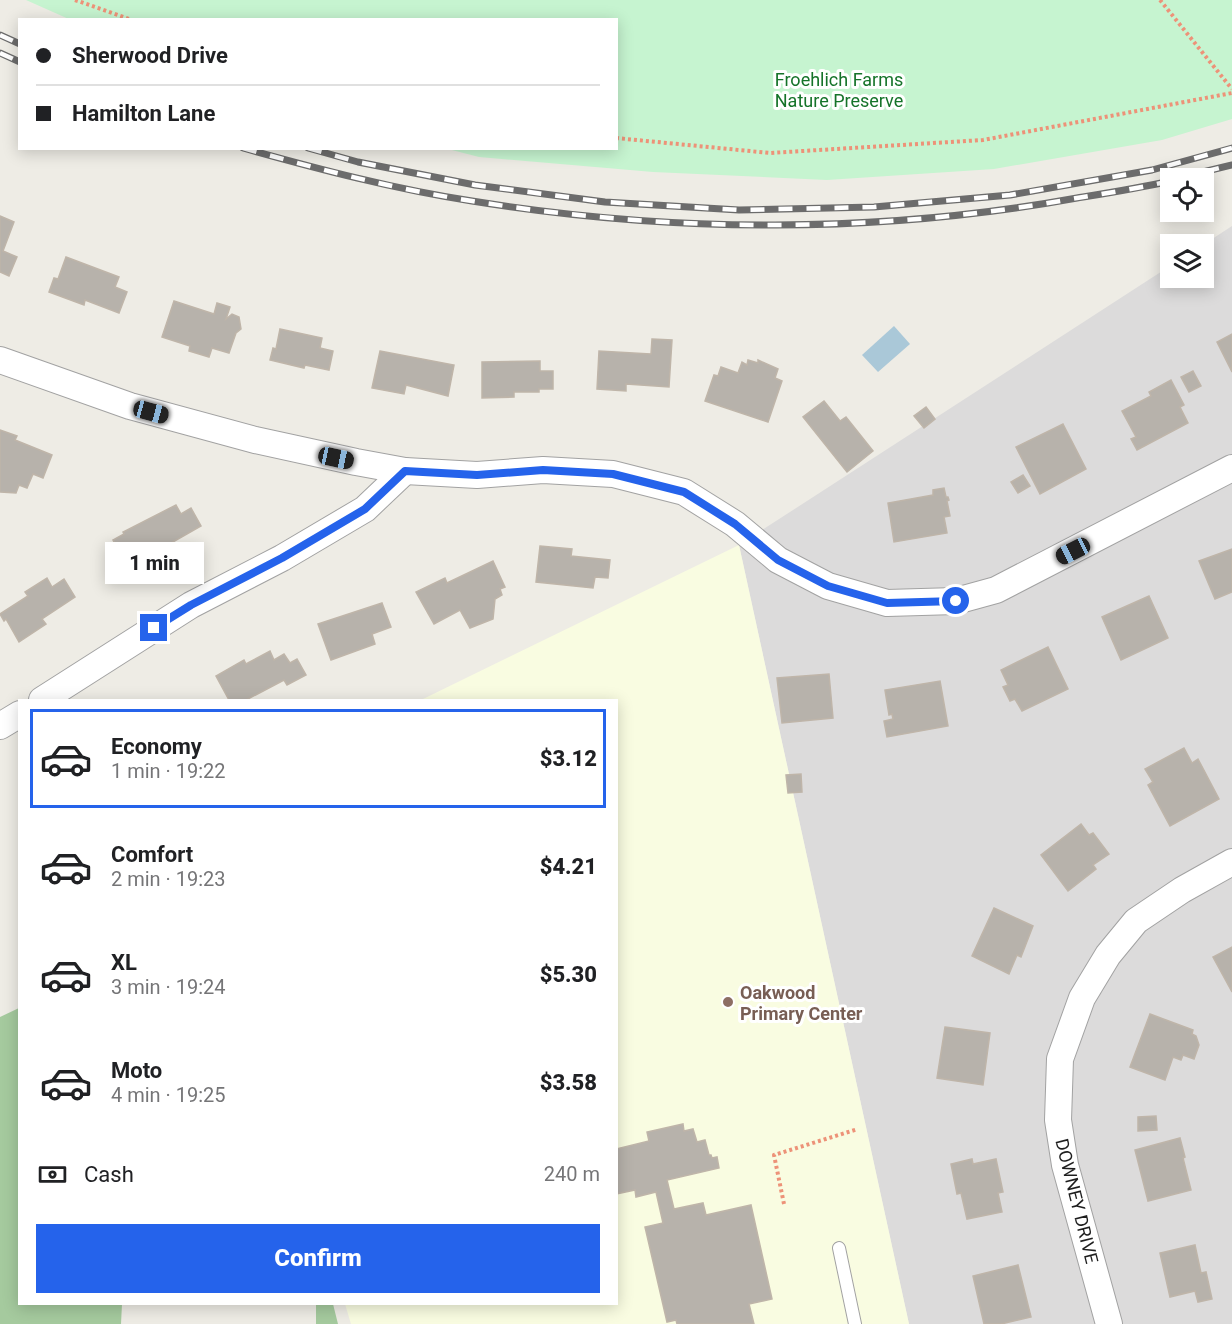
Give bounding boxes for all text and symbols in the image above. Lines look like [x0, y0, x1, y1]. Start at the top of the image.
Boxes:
text: Sherwood Drive [72, 43, 228, 68]
park label: Froehlich Farms Nature Preserve [775, 69, 903, 111]
text: Hamilton Lane [72, 101, 215, 126]
map controls [1160, 168, 1214, 288]
button: locate [1160, 168, 1214, 222]
button: layers [1160, 234, 1214, 288]
car [131, 399, 171, 425]
car [317, 445, 355, 471]
car [1053, 535, 1093, 567]
callout: 1 min [104, 541, 204, 583]
text: 1 min [129, 551, 180, 575]
route start [942, 587, 969, 614]
route end [140, 614, 167, 641]
icon: car [39, 732, 93, 786]
text: Economy [111, 734, 202, 759]
text: $3.12 [540, 746, 597, 771]
text: 1 min · 19:22 [111, 759, 226, 783]
icon: car [39, 840, 93, 894]
text: Comfort [111, 842, 193, 867]
text: $4.21 [540, 854, 597, 879]
text: 2 min · 19:23 [111, 867, 226, 891]
icon: car [39, 948, 93, 1002]
text: XL [111, 950, 137, 975]
text: $5.30 [540, 962, 597, 987]
text: 3 min · 19:24 [111, 975, 226, 999]
place label: Oakwood Primary Center [740, 982, 863, 1024]
marker: Oakwood Primary Center [721, 995, 735, 1009]
icon: car [39, 1056, 93, 1110]
text: Moto [111, 1058, 162, 1083]
text: $3.58 [540, 1070, 597, 1095]
text: 4 min · 19:25 [111, 1083, 226, 1107]
street label: DOWNEY DRIVE [1051, 1136, 1103, 1266]
icon: cash [36, 1158, 69, 1191]
text: Cash [84, 1162, 134, 1187]
text: 240 m [544, 1162, 600, 1186]
button: Confirm [36, 1224, 600, 1293]

